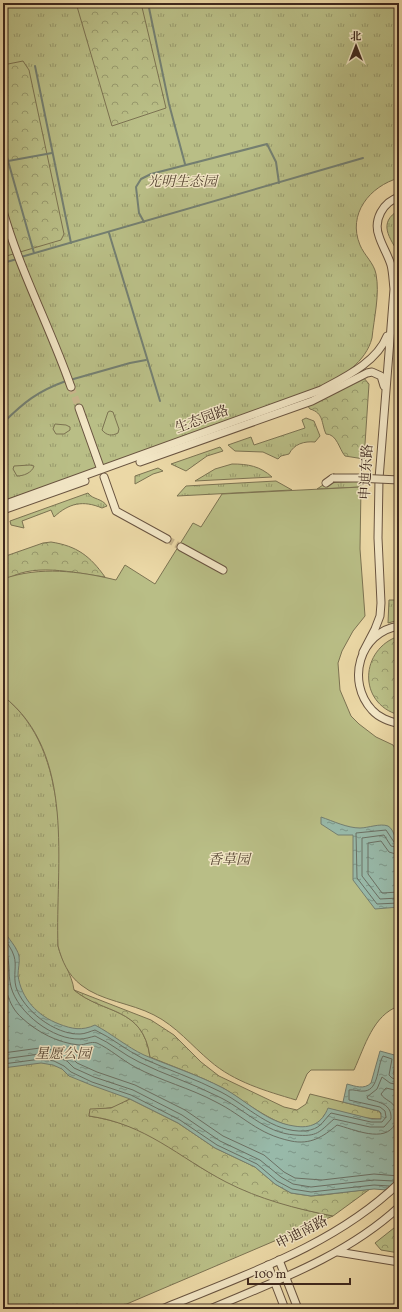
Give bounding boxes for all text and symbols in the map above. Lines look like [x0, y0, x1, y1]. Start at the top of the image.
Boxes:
north arrow [336, 26, 376, 66]
text: 北 [351, 30, 362, 45]
park label: 光明生态园 [147, 173, 219, 192]
street label: 生态园路 [172, 401, 232, 439]
street label: 申迪东路 [356, 444, 378, 500]
park label: 香草园 [208, 851, 252, 870]
park label: 星愿公园 [35, 1045, 93, 1064]
street label: 申迪南路 [273, 1212, 331, 1254]
scale bar [248, 1260, 350, 1286]
text: 100 m [254, 1267, 287, 1283]

